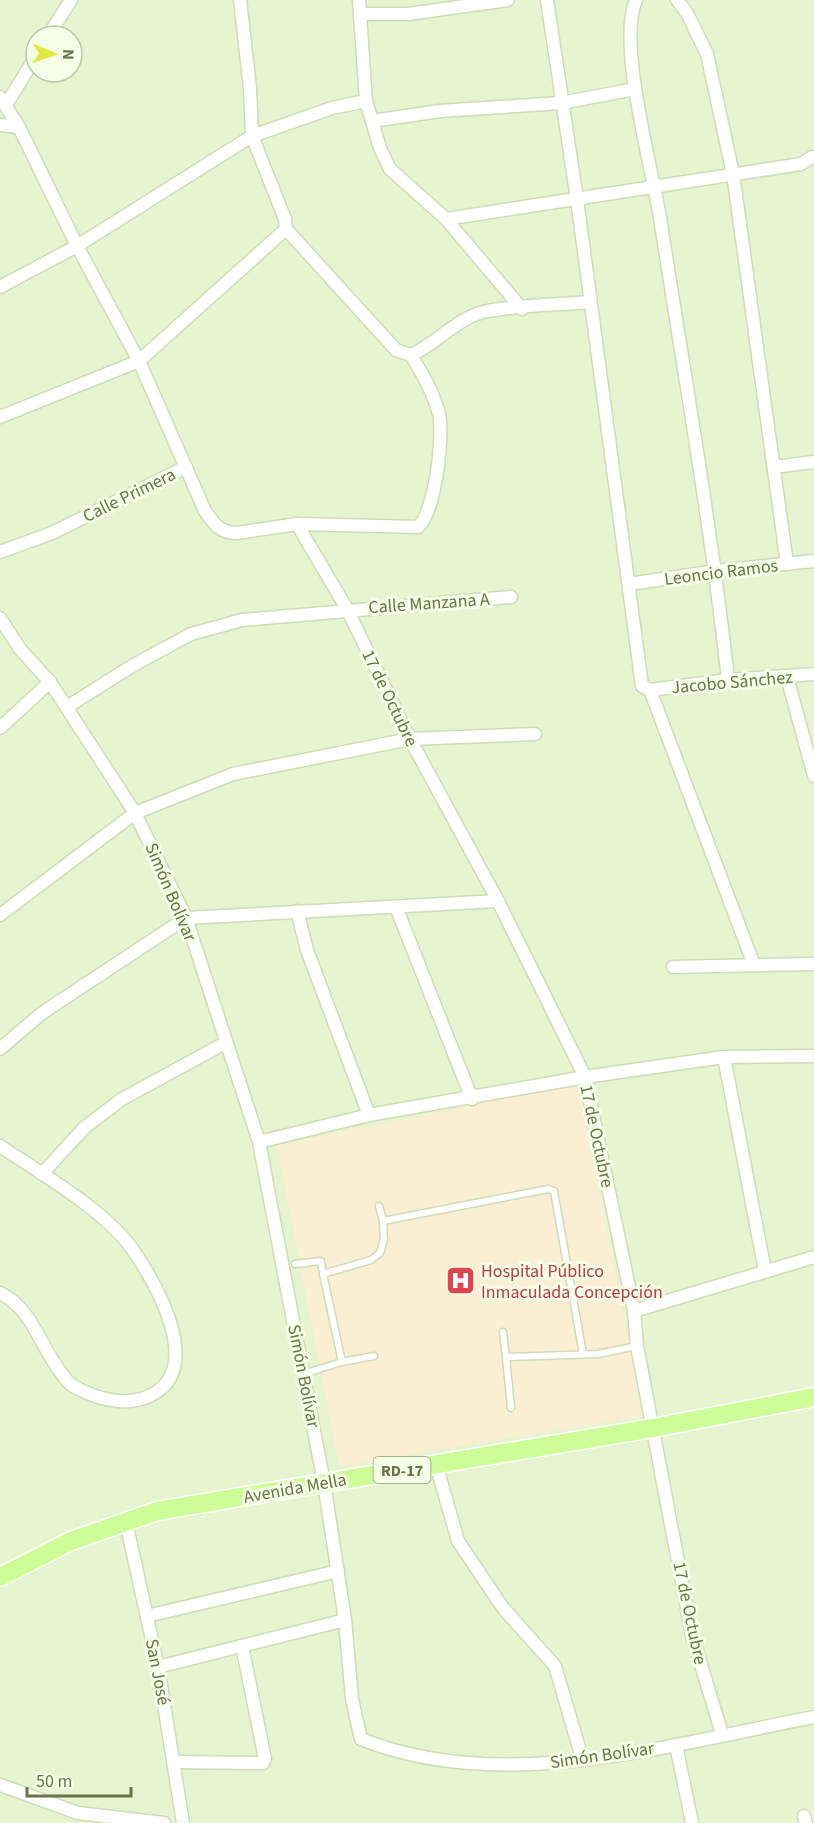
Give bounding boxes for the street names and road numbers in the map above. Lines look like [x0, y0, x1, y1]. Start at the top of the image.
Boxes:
street label: Calle Primera [78, 462, 180, 529]
street label: Leoncio Ramos [663, 553, 779, 592]
street label: Calle Manzana A [367, 587, 491, 620]
street label: 17 de Octubre [355, 646, 424, 751]
street label: Jacobo Sánchez [670, 665, 794, 700]
street label: Simón Bolívar [139, 839, 203, 946]
street label: 17 de Octubre [573, 1082, 620, 1190]
street label: Simón Bolívar [281, 1322, 326, 1431]
road number: RD-17 [374, 1457, 430, 1483]
street label: Avenida Mella [242, 1467, 349, 1510]
street label: 17 de Octubre [666, 1559, 713, 1667]
street label: San José [139, 1637, 176, 1707]
street label: Simón Bolívar [548, 1736, 656, 1775]

